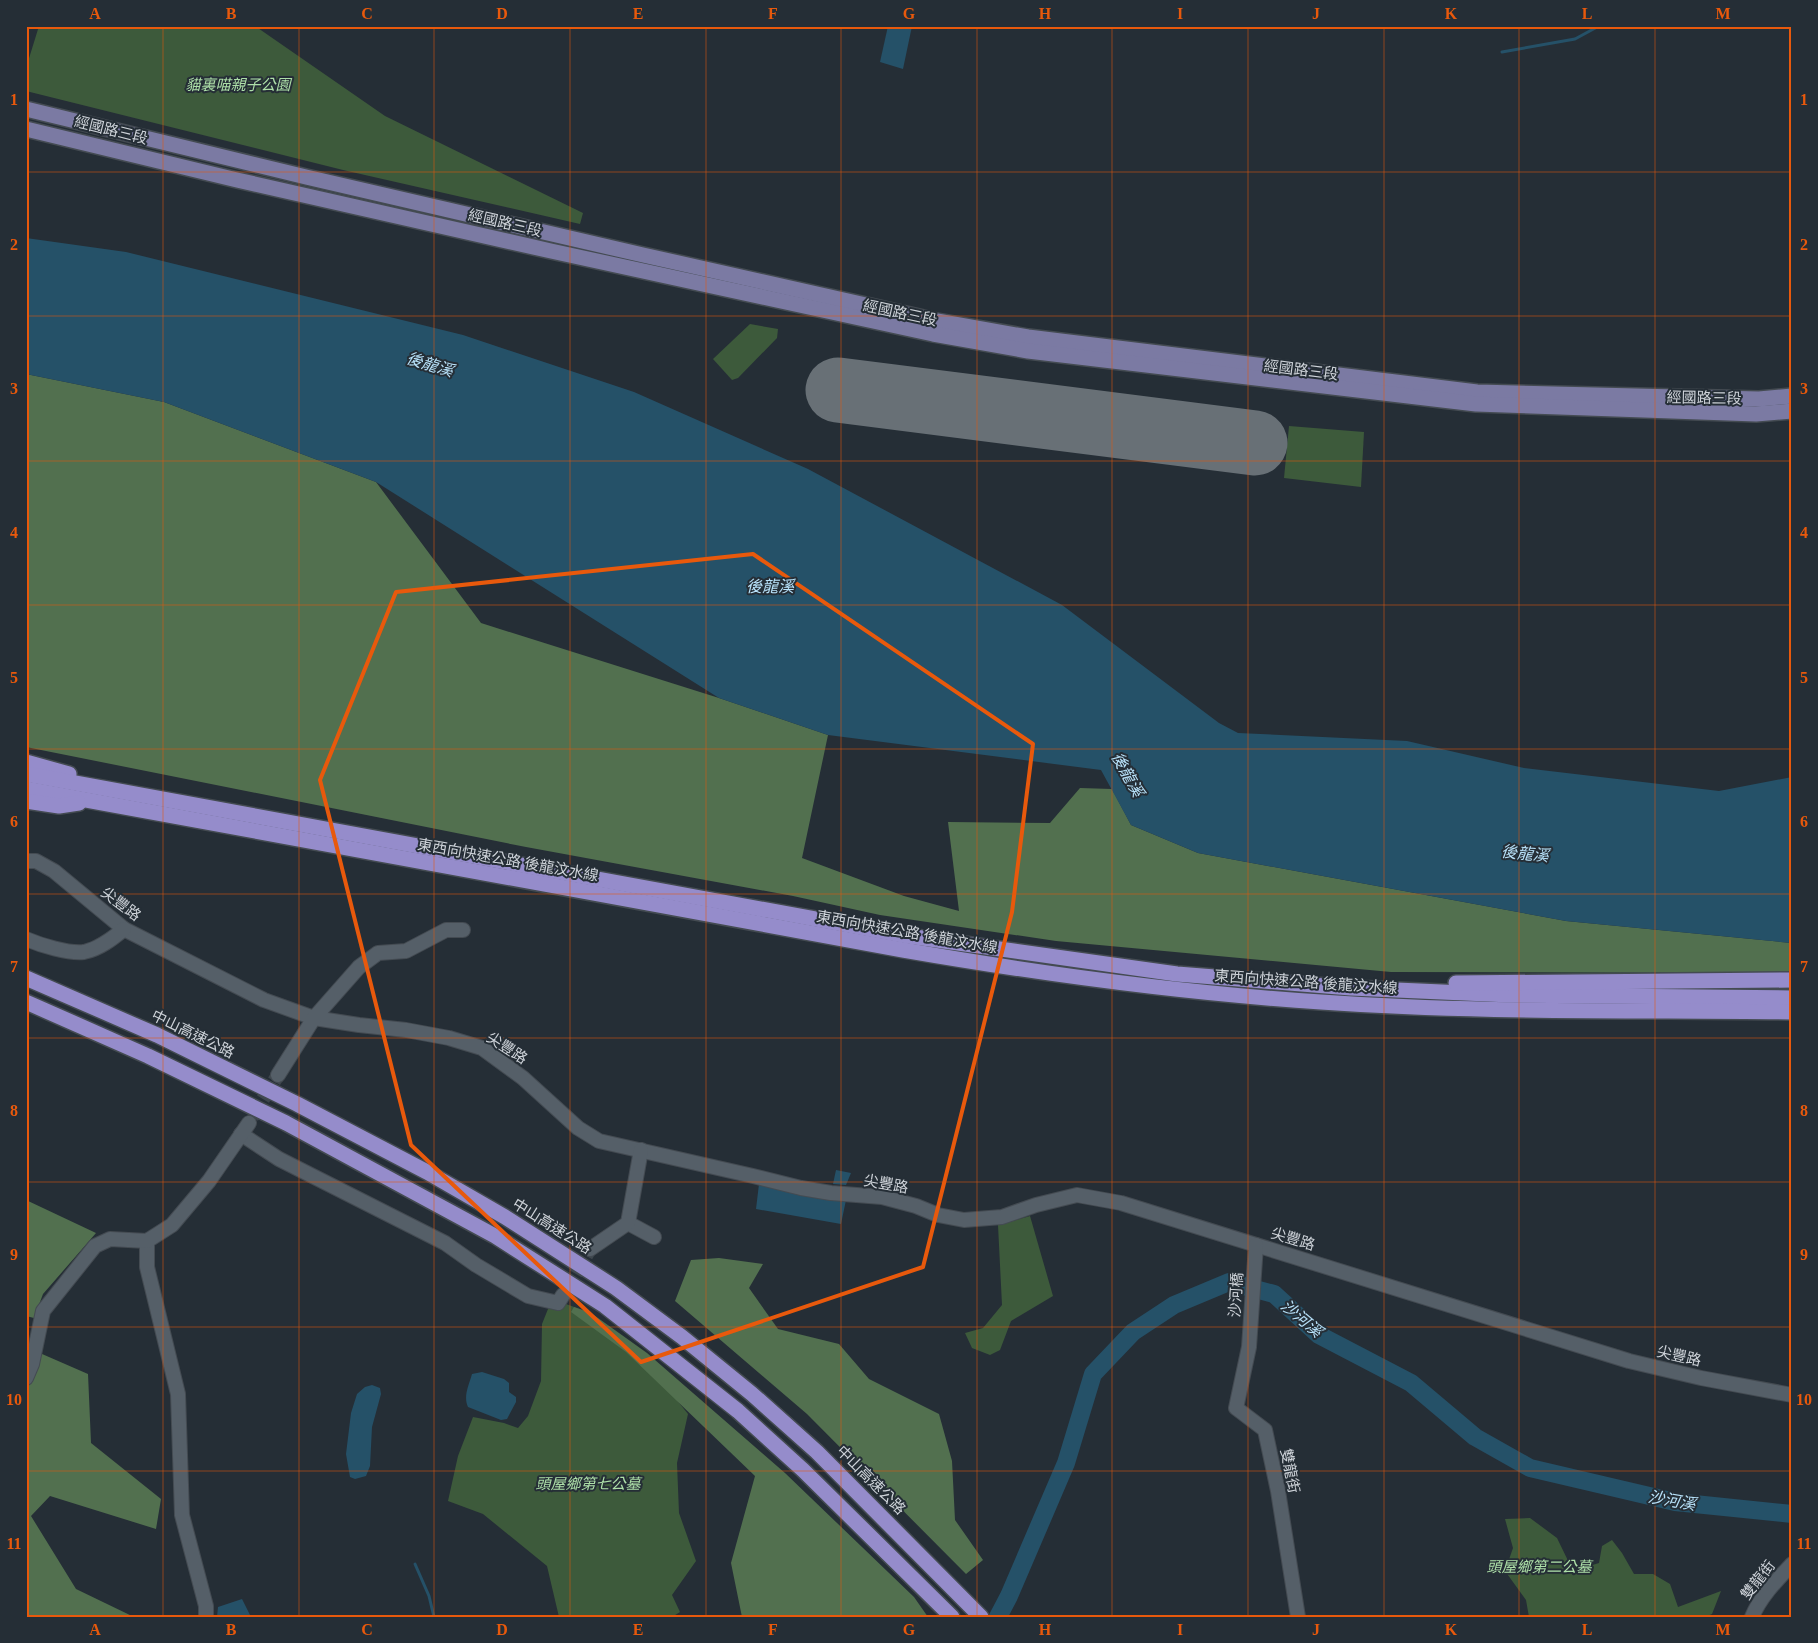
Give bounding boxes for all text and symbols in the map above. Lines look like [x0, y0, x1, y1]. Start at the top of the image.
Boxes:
text: A [89, 5, 101, 22]
text: B [226, 5, 237, 22]
text: C [361, 5, 373, 22]
text: D [496, 5, 508, 22]
text: E [633, 5, 643, 22]
text: F [768, 5, 778, 22]
text: G [903, 5, 916, 22]
text: H [1039, 5, 1052, 22]
text: I [1177, 5, 1183, 22]
text: J [1312, 5, 1320, 22]
text: K [1445, 5, 1458, 22]
text: L [1582, 5, 1592, 22]
text: M [1715, 5, 1731, 22]
park label: 貓裏喵親子公園 [185, 77, 292, 93]
text: 1 [10, 91, 18, 108]
text: 1 [1800, 91, 1808, 108]
street label: 經國路三段 [73, 113, 149, 147]
street label: 經國路三段 [467, 207, 543, 239]
text: 2 [10, 236, 18, 253]
text: 2 [1800, 236, 1808, 253]
street label: 經國路三段 [862, 297, 938, 329]
water label: 後龍溪 [404, 349, 457, 380]
street label: 經國路三段 [1263, 357, 1339, 383]
text: 3 [10, 380, 18, 397]
text: 3 [1800, 380, 1808, 397]
street label: 經國路三段 [1666, 389, 1742, 407]
text: 4 [10, 524, 18, 541]
text: 4 [1800, 524, 1808, 541]
water label: 後龍溪 [746, 578, 796, 595]
text: 5 [10, 669, 18, 686]
text: 5 [1800, 669, 1808, 686]
water label: 後龍溪 [1108, 749, 1148, 801]
text: 6 [10, 813, 18, 830]
text: 6 [1800, 813, 1808, 830]
street label: 東西向快速公路 後龍汶水線 [416, 835, 600, 884]
water label: 後龍溪 [1500, 843, 1552, 865]
street label: 尖豐路 [98, 884, 144, 924]
street label: 東西向快速公路 後龍汶水線 [815, 907, 999, 956]
text: 7 [10, 958, 18, 975]
text: 7 [1800, 958, 1808, 975]
street label: 東西向快速公路 後龍汶水線 [1214, 967, 1398, 996]
street label: 中山高速公路 [149, 1006, 237, 1061]
street label: 尖豐路 [484, 1029, 530, 1067]
text: 8 [10, 1102, 18, 1119]
text: 8 [1800, 1102, 1808, 1119]
street label: 尖豐路 [862, 1172, 910, 1196]
street label: 中山高速公路 [510, 1195, 595, 1257]
street label: 尖豐路 [1269, 1225, 1317, 1253]
text: 9 [10, 1246, 18, 1263]
text: 9 [1800, 1246, 1808, 1263]
street label: 沙河橋 [1226, 1272, 1246, 1318]
water label: 沙河溪 [1278, 1296, 1327, 1342]
street label: 尖豐路 [1655, 1343, 1703, 1369]
text: 10 [6, 1391, 22, 1408]
text: 10 [1796, 1391, 1812, 1408]
street label: 中山高速公路 [834, 1442, 909, 1517]
street label: 雙龍街 [1278, 1447, 1303, 1495]
park label: 頭屋鄉第七公墓 [535, 1476, 643, 1492]
water label: 沙河溪 [1647, 1488, 1699, 1513]
text: 11 [6, 1535, 22, 1552]
text: 11 [1796, 1535, 1812, 1552]
street label: 雙龍街 [1737, 1557, 1778, 1603]
park label: 頭屋鄉第二公墓 [1486, 1559, 1594, 1575]
text: A [89, 1621, 101, 1638]
text: B [226, 1621, 237, 1638]
text: C [361, 1621, 373, 1638]
text: D [496, 1621, 508, 1638]
text: E [633, 1621, 643, 1638]
text: F [768, 1621, 778, 1638]
text: G [903, 1621, 916, 1638]
text: H [1039, 1621, 1052, 1638]
text: I [1177, 1621, 1183, 1638]
text: J [1312, 1621, 1320, 1638]
text: K [1445, 1621, 1458, 1638]
text: L [1582, 1621, 1592, 1638]
text: M [1715, 1621, 1731, 1638]

